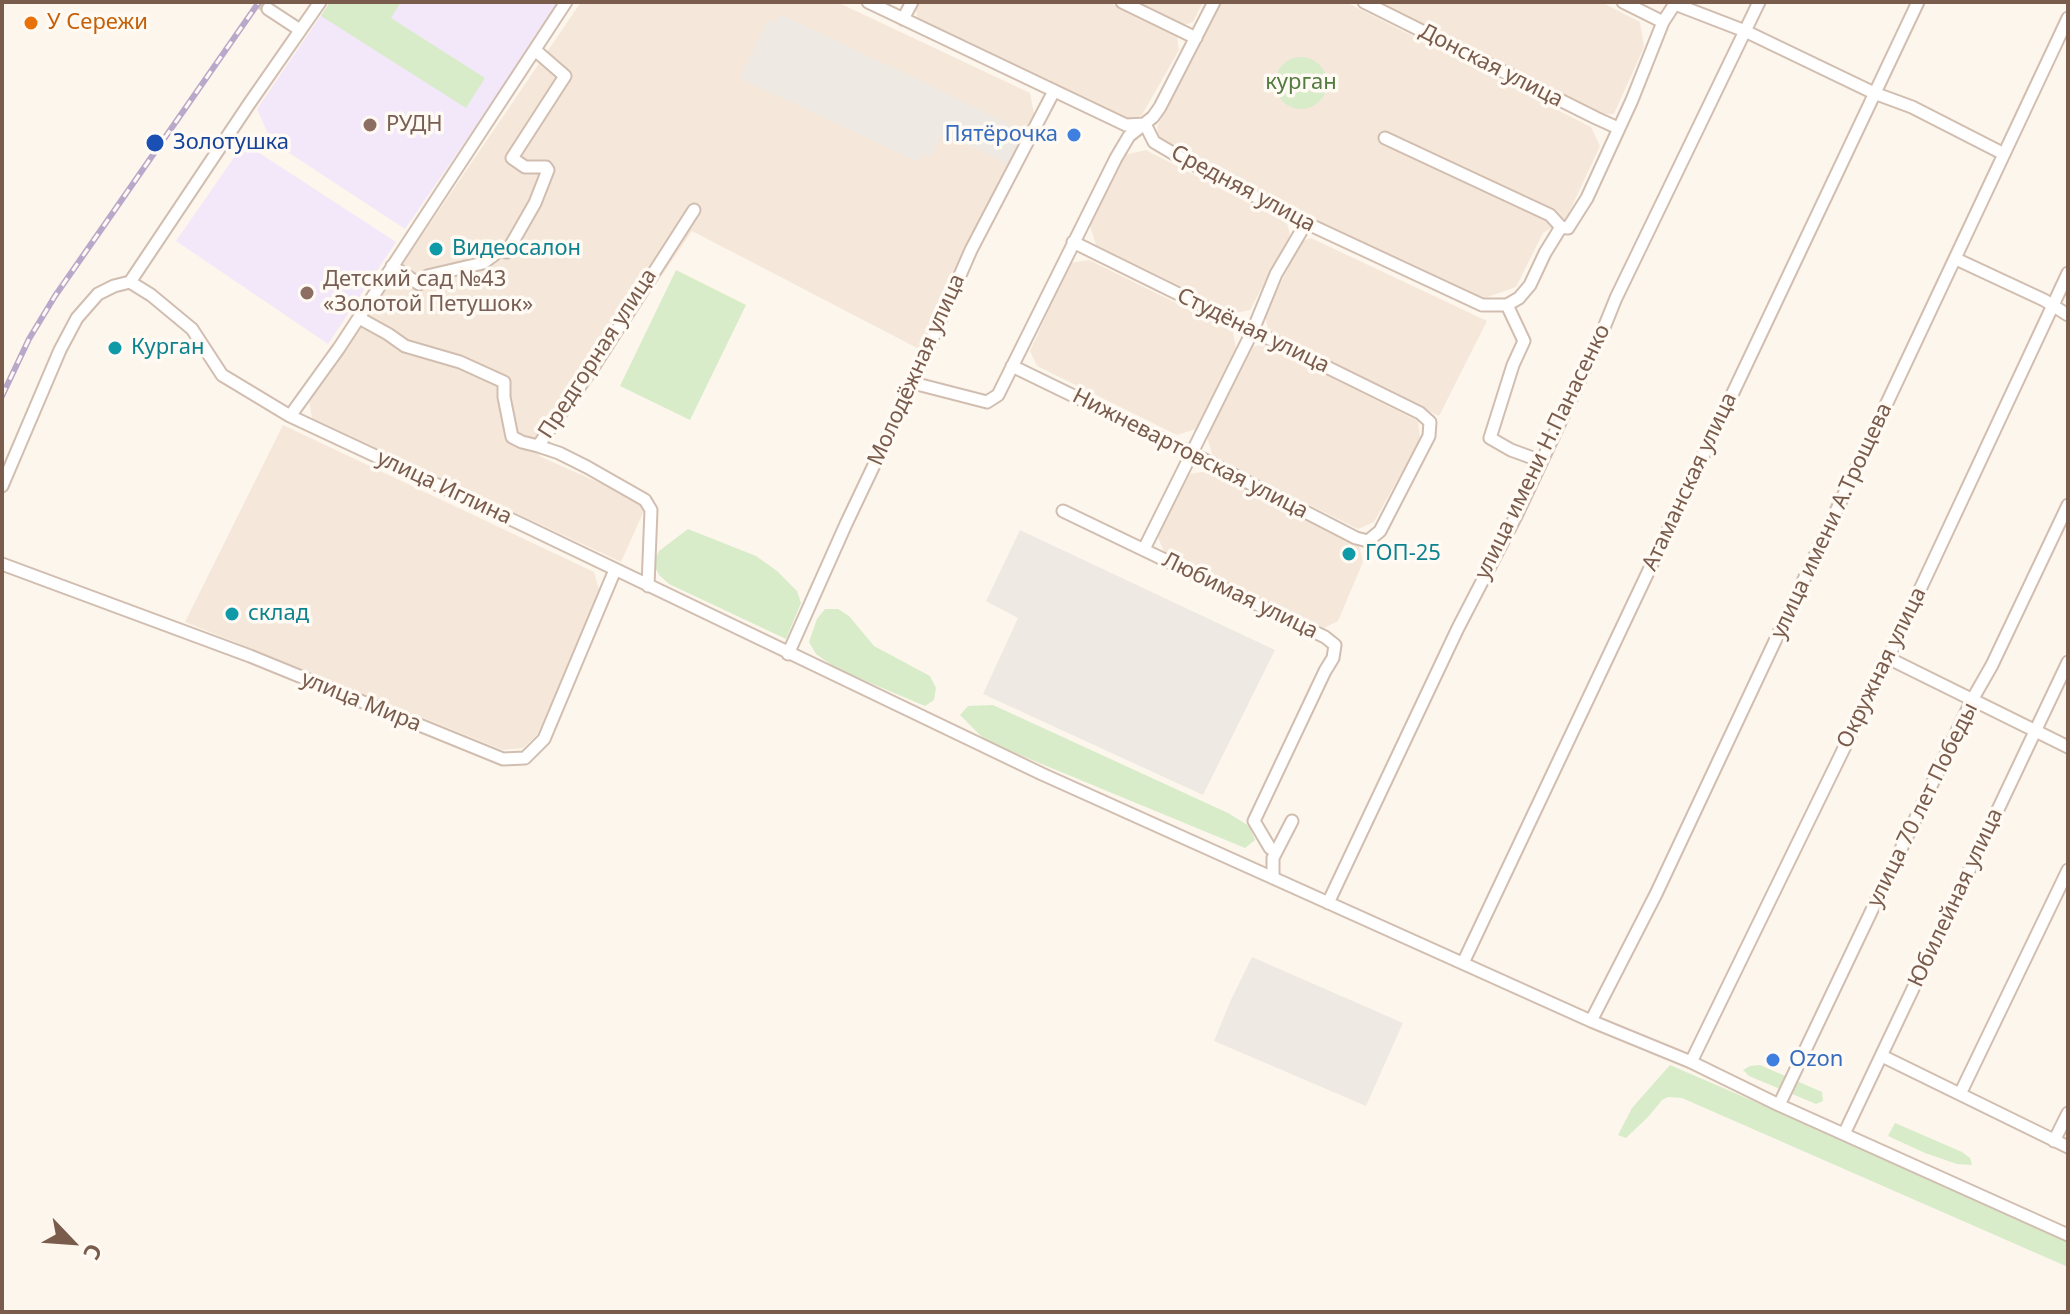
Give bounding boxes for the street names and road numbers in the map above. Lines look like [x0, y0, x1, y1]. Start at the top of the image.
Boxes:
street label: Донская улица [1415, 18, 1567, 114]
street label: Средняя улица [1166, 140, 1320, 238]
street label: Предгорная улица [533, 264, 663, 444]
street label: Молодёжная улица [863, 270, 971, 470]
street label: Студёная улица [1172, 283, 1334, 379]
street label: улица имени Н.Панасенко [1470, 320, 1616, 584]
street label: Нижневартовская улица [1068, 383, 1312, 525]
street label: Атаманская улица [1637, 389, 1743, 575]
street label: улица имени А.Трощева [1766, 399, 1898, 643]
street label: улица Иглина [372, 445, 516, 531]
street label: Любимая улица [1158, 547, 1322, 645]
street label: Окружная улица [1832, 583, 1932, 753]
street label: улица Мира [297, 666, 425, 738]
street label: улица 70 лет Победы [1862, 699, 1984, 911]
street label: Юбилейная улица [1903, 805, 2009, 991]

